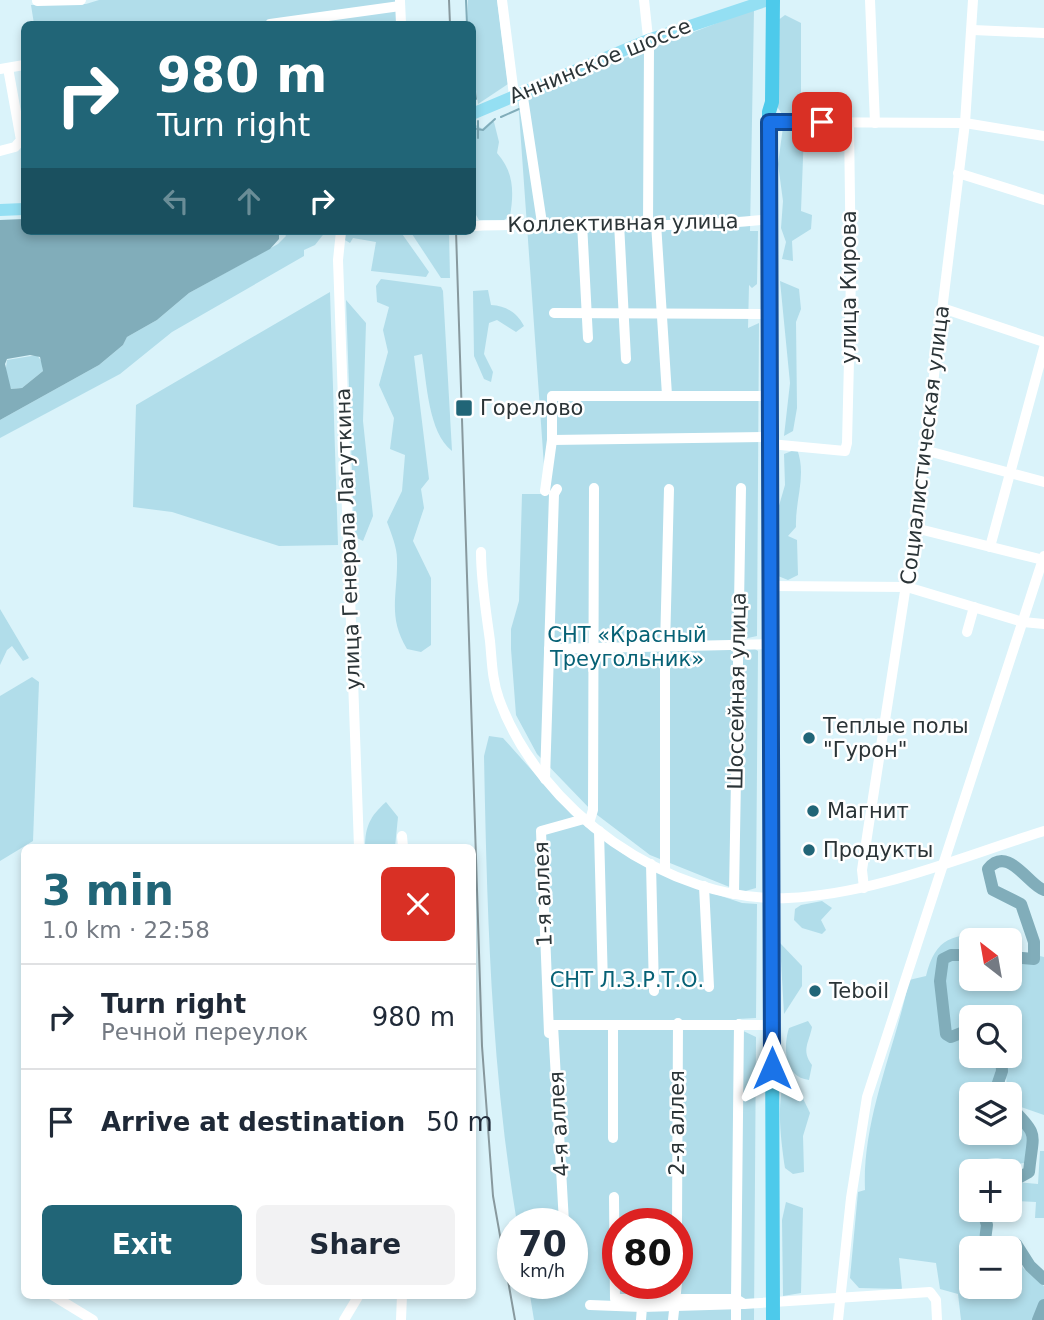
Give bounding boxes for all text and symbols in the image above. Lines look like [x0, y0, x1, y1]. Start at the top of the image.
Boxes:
street label: Аннинское шоссе [506, 14, 694, 108]
text: 980 m [157, 47, 327, 104]
icon: right [42, 49, 133, 140]
pin [792, 92, 852, 152]
icon: arrive [803, 103, 841, 141]
text: Turn right [157, 106, 310, 144]
icon: left [157, 182, 195, 220]
icon: ahead [230, 182, 268, 220]
icon: right [303, 182, 341, 220]
street label: Коллективная улица [507, 209, 739, 237]
street label: улица Кирова [837, 210, 861, 364]
street label: Социалистическая улица [896, 304, 954, 586]
street label: улица Генерала Лагуткина [331, 388, 365, 690]
place label: Горелово [480, 396, 583, 420]
marker: Горелово [454, 398, 474, 418]
street label: Шоссейная улица [723, 592, 751, 790]
park label: СНТ «Красный Треугольник» [547, 623, 707, 671]
place label: Теплые полы "Гурон" [822, 714, 969, 762]
marker: Теплые полы "Гурон" [801, 730, 817, 746]
place label: Магнит [827, 799, 909, 823]
marker: Магнит [805, 803, 821, 819]
place label: Продукты [823, 838, 933, 862]
street label: 1-я аллея [529, 841, 557, 947]
marker: Продукты [801, 842, 817, 858]
text: 3 min [42, 866, 174, 915]
button: close [381, 867, 455, 941]
text: 1.0 km · 22:58 [42, 917, 210, 943]
north arrow [959, 928, 1022, 990]
map controls [959, 928, 1022, 1299]
park label: СНТ Л.З.Р.Т.О. [550, 968, 704, 992]
place label: Teboil [828, 979, 889, 1003]
marker: Teboil [807, 983, 823, 999]
text: Turn right [101, 989, 246, 1019]
icon: right [42, 998, 80, 1036]
text: 980 m [372, 1002, 455, 1032]
button: search [959, 1005, 1022, 1068]
text: Речной переулок [101, 1019, 308, 1045]
position arrow [735, 1031, 809, 1105]
street label: 2-я аллея [665, 1070, 689, 1176]
street label: 4-я аллея [544, 1071, 574, 1177]
button: layers [959, 1082, 1022, 1145]
icon: arrive [42, 1103, 80, 1141]
text: Arrive at destination [101, 1107, 405, 1137]
text: 50 m [426, 1107, 493, 1137]
button: + [959, 1159, 1022, 1222]
button: Exit [42, 1205, 242, 1285]
button: Share [256, 1205, 455, 1285]
speed limit sign: 80 [602, 1208, 693, 1299]
text: 70 [518, 1224, 567, 1264]
button: − [959, 1236, 1022, 1299]
text: km/h [520, 1260, 565, 1281]

